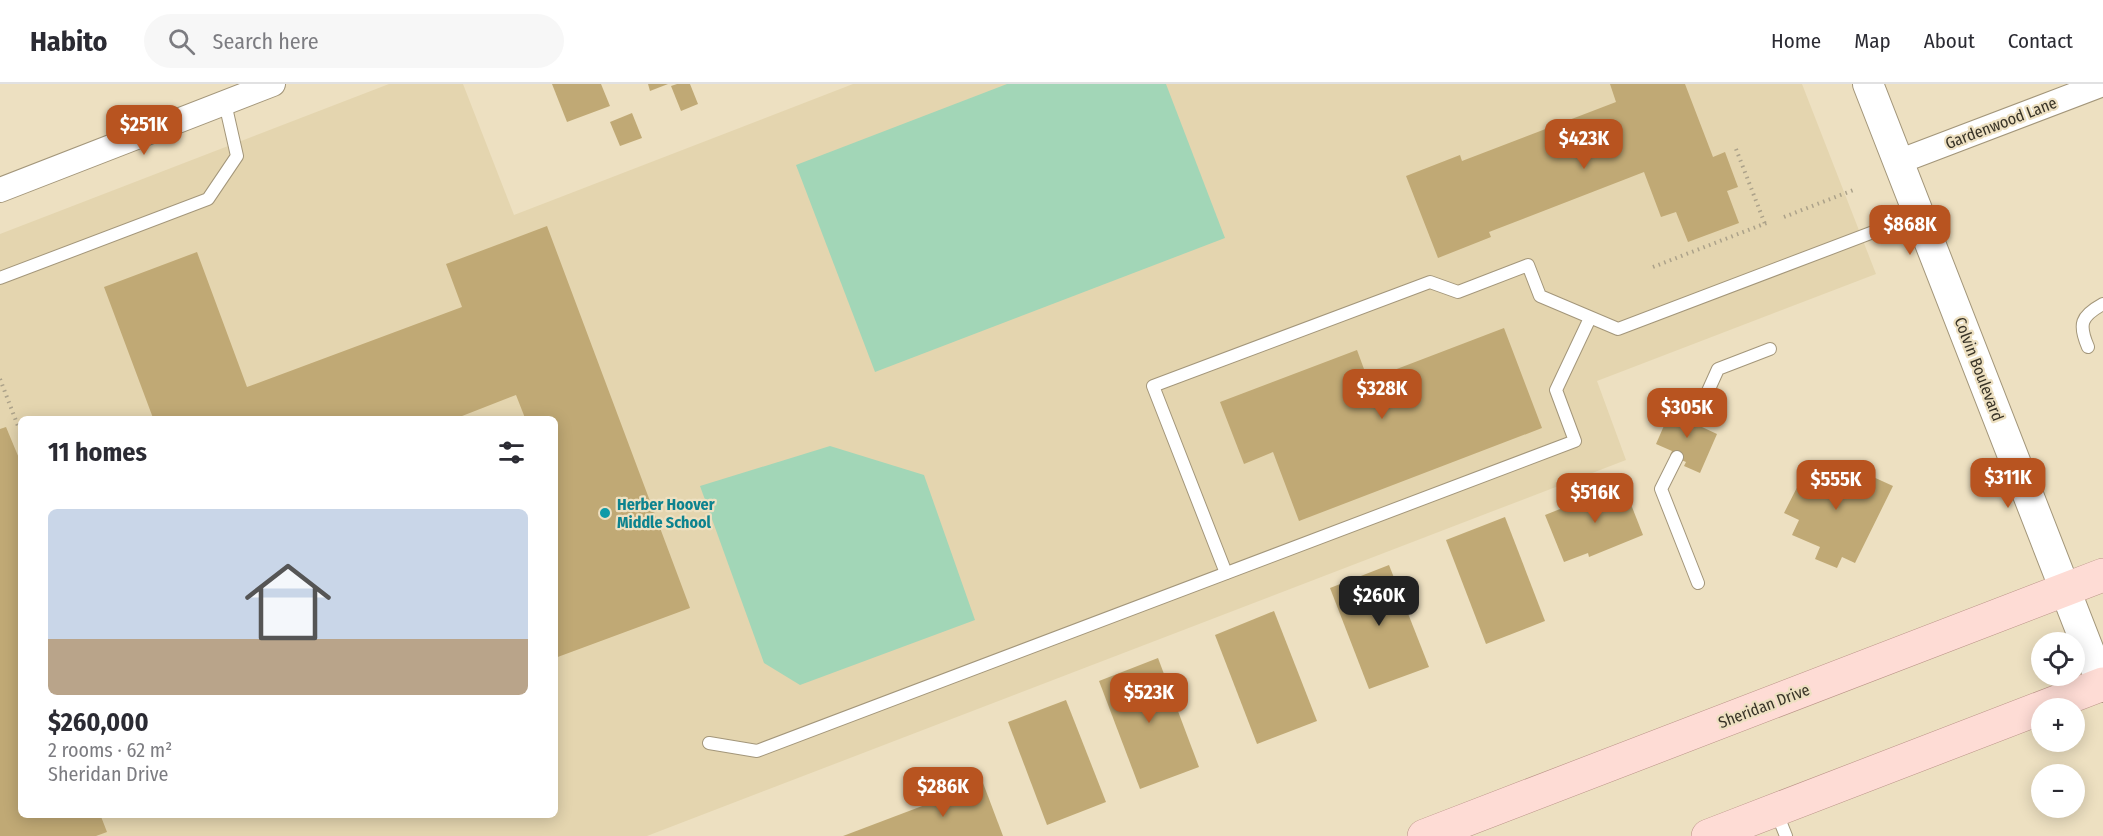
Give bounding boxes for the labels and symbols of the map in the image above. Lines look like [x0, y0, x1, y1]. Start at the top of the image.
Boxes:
street label: Gardenwood Lane [1943, 93, 2060, 153]
pin: $251K [102, 105, 186, 156]
pin: $423K [1542, 119, 1626, 170]
pin: $868K [1868, 205, 1952, 256]
street label: Colvin Boulevard [1950, 314, 2008, 424]
pin: $328K [1340, 369, 1424, 420]
pin: $305K [1645, 388, 1729, 439]
pin: $311K [1966, 458, 2050, 509]
pin: $555K [1794, 460, 1878, 511]
pin: $516K [1553, 473, 1637, 524]
place label: Herber Hoover Middle School [617, 495, 715, 532]
marker: Herber Hoover Middle School [598, 506, 612, 520]
pin: $260K [1337, 576, 1421, 627]
pin: $523K [1107, 673, 1191, 724]
street label: Sheridan Drive [1716, 680, 1812, 732]
pin: $286K [901, 767, 985, 818]

